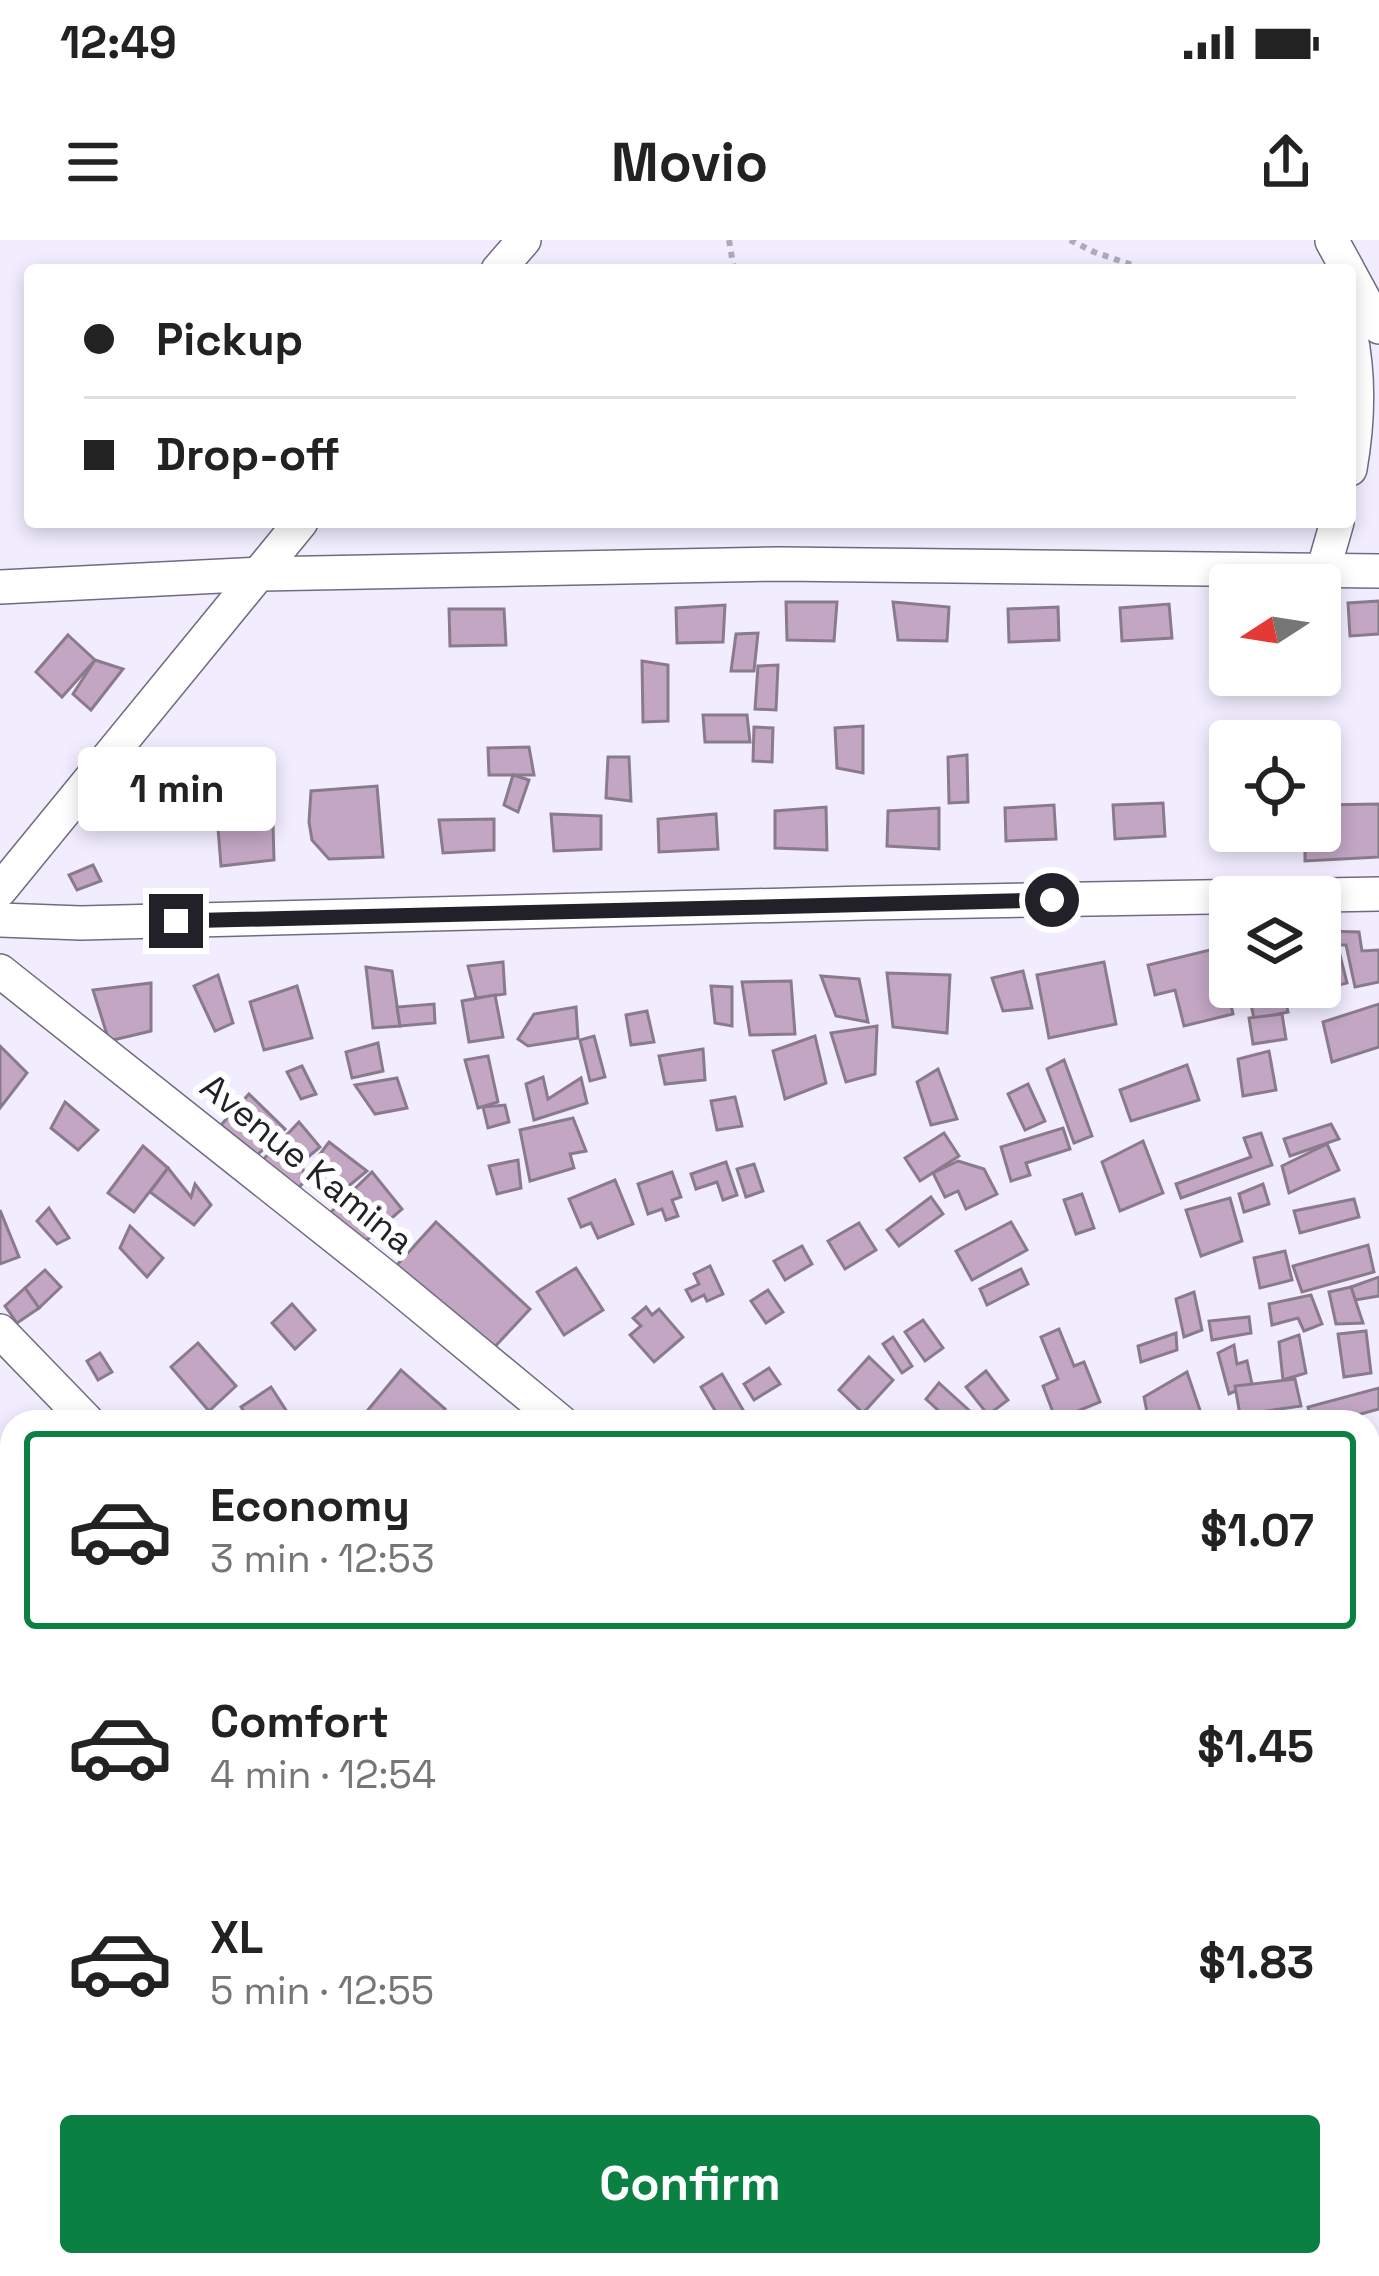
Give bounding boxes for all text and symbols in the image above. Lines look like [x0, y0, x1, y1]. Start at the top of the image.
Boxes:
text: 12:49 [60, 14, 177, 71]
text: Movio [611, 128, 768, 197]
icon: menu [60, 129, 126, 195]
icon: share [1253, 129, 1319, 195]
text: Pickup [156, 311, 303, 368]
text: Drop-off [156, 426, 340, 483]
north arrow [1209, 564, 1341, 696]
map controls [1209, 564, 1341, 1008]
button: locate [1209, 720, 1341, 852]
callout: 1 min [77, 747, 275, 831]
text: 1 min [129, 764, 225, 813]
route start [1025, 873, 1079, 927]
button: layers [1209, 876, 1341, 1008]
route end [149, 894, 203, 948]
street label: Avenue Kamina [191, 1064, 423, 1264]
icon: car [66, 1476, 174, 1584]
text: Economy [210, 1477, 410, 1534]
text: $1.07 [1200, 1502, 1314, 1559]
text: 3 min · 12:53 [210, 1534, 435, 1583]
icon: car [66, 1692, 174, 1800]
text: Comfort [210, 1693, 389, 1750]
text: $1.45 [1197, 1718, 1314, 1775]
text: 4 min · 12:54 [210, 1750, 436, 1799]
icon: car [66, 1908, 174, 2016]
text: XL [210, 1909, 263, 1966]
text: $1.83 [1199, 1934, 1314, 1991]
text: 5 min · 12:55 [210, 1966, 434, 2015]
button: Confirm [60, 2115, 1320, 2253]

